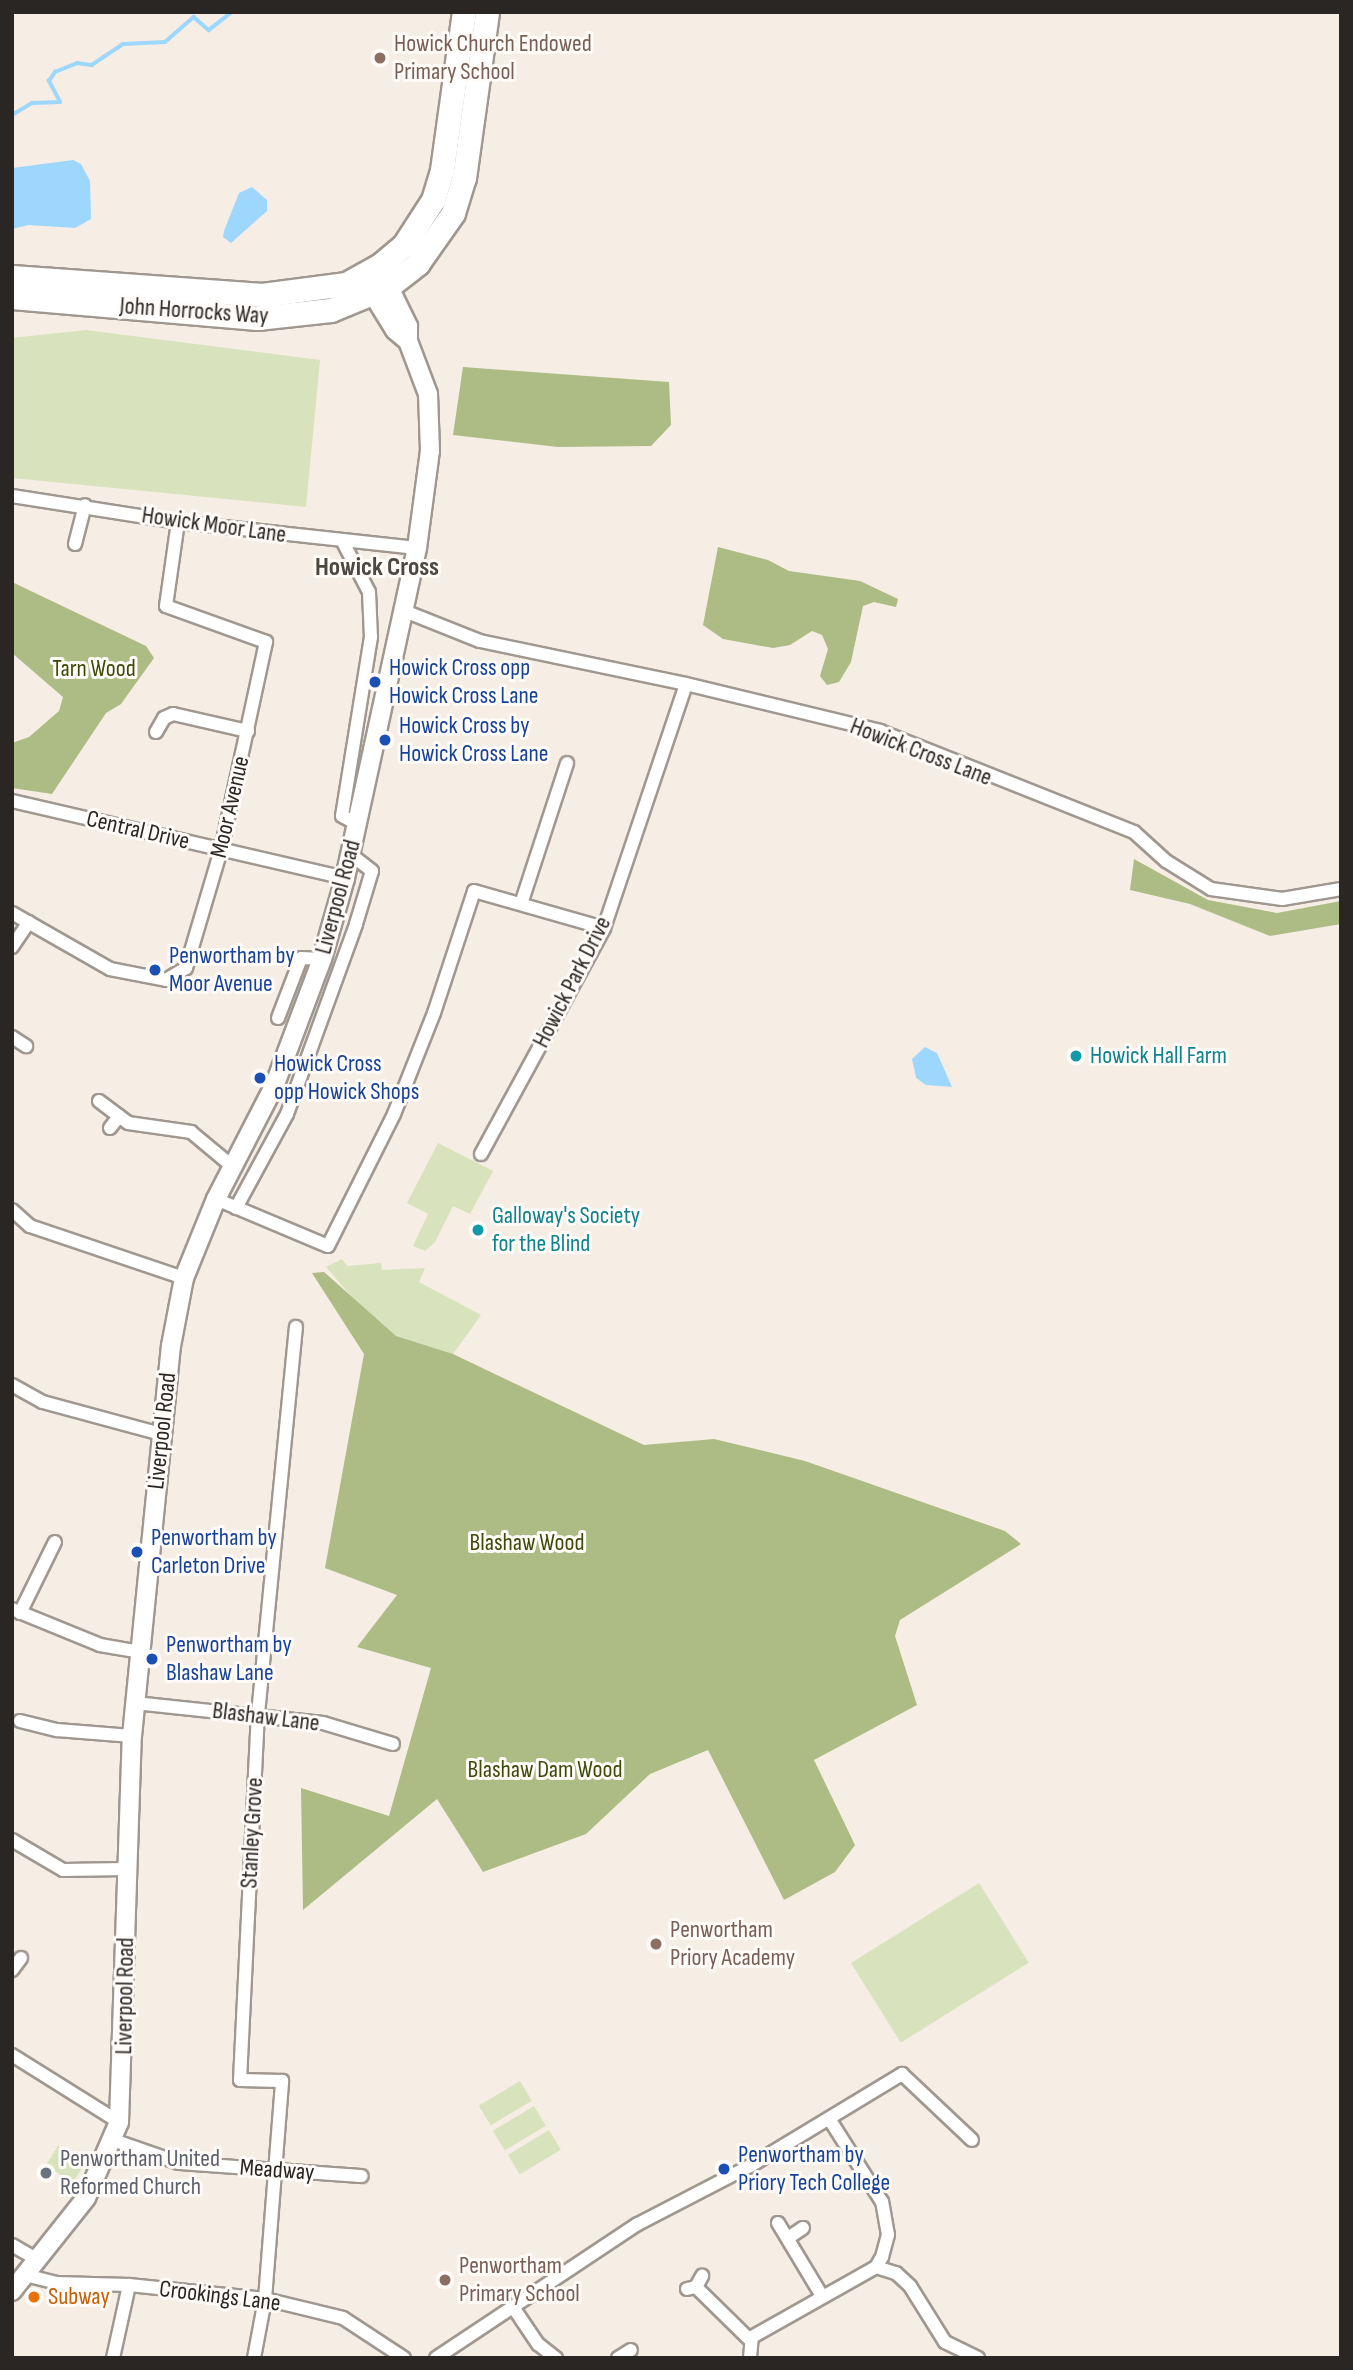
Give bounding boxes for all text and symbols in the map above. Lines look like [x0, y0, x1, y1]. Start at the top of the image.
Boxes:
place label: Howick Church Endowed Primary School [394, 30, 592, 86]
marker: Howick Church Endowed Primary School [372, 50, 388, 66]
street label: John Horrocks Way [119, 291, 269, 331]
street label: Howick Moor Lane [140, 501, 288, 549]
district label: Howick Cross [315, 552, 439, 584]
place label: Howick Cross opp Howick Cross Lane [389, 654, 538, 710]
park label: Tarn Wood [52, 655, 136, 683]
marker: Howick Cross opp Howick Cross Lane [367, 674, 383, 690]
place label: Howick Cross by Howick Cross Lane [399, 712, 548, 768]
street label: Howick Cross Lane [846, 712, 996, 792]
marker: Howick Cross by Howick Cross Lane [377, 732, 393, 748]
street label: Moor Avenue [204, 753, 256, 861]
street label: Central Drive [84, 804, 192, 856]
street label: Liverpool Road [309, 837, 367, 957]
street label: Howick Park Drive [527, 912, 617, 1052]
place label: Penwortham by Moor Avenue [169, 942, 295, 998]
marker: Penwortham by Moor Avenue [147, 962, 163, 978]
place label: Howick Hall Farm [1090, 1042, 1227, 1070]
marker: Howick Hall Farm [1068, 1048, 1084, 1064]
place label: Howick Cross opp Howick Shops [274, 1050, 419, 1106]
marker: Howick Cross opp Howick Shops [252, 1070, 268, 1086]
place label: Galloway's Society for the Blind [492, 1202, 640, 1258]
marker: Galloway's Society for the Blind [470, 1222, 486, 1238]
street label: Liverpool Road [142, 1371, 182, 1491]
place label: Penwortham by Carleton Drive [151, 1524, 277, 1580]
park label: Blashaw Wood [470, 1529, 584, 1557]
marker: Penwortham by Carleton Drive [129, 1544, 145, 1560]
place label: Penwortham by Blashaw Lane [166, 1631, 292, 1687]
marker: Penwortham by Blashaw Lane [144, 1651, 160, 1667]
street label: Blashaw Lane [211, 1696, 321, 1738]
park label: Blashaw Dam Wood [468, 1756, 622, 1784]
street label: Stanley Grove [235, 1777, 269, 1889]
place label: Penwortham Priory Academy [670, 1916, 795, 1972]
marker: Penwortham Priory Academy [648, 1936, 664, 1952]
street label: Liverpool Road [110, 1937, 140, 2055]
place label: Penwortham by Priory Tech College [738, 2141, 890, 2197]
place label: Penwortham United Reformed Church [60, 2145, 220, 2201]
street label: Meadway [239, 2153, 315, 2187]
marker: Penwortham by Priory Tech College [716, 2161, 732, 2177]
marker: Penwortham United Reformed Church [38, 2165, 54, 2181]
place label: Penwortham Primary School [459, 2252, 580, 2308]
marker: Penwortham Primary School [437, 2272, 453, 2288]
street label: Crookings Lane [158, 2274, 282, 2318]
place label: Subway [48, 2283, 110, 2311]
marker: Subway [26, 2289, 42, 2305]

